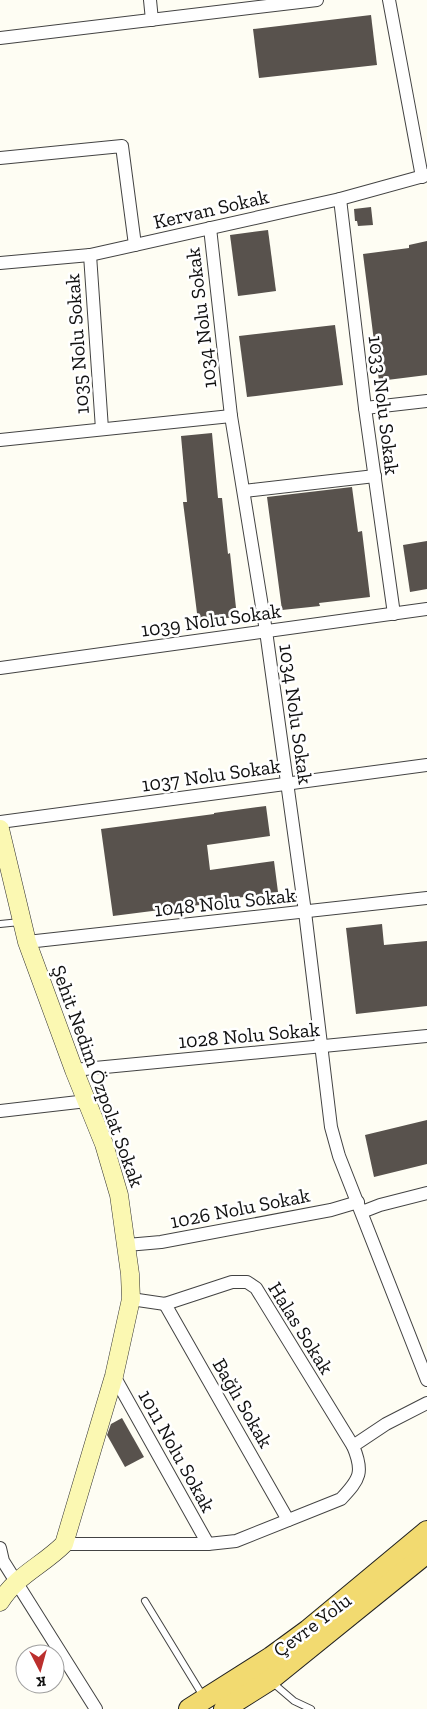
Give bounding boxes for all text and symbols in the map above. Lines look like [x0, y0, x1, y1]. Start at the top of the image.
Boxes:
street label: Kervan Sokak [151, 184, 272, 234]
street label: 1034 Nolu Sokak [180, 246, 222, 390]
street label: 1035 Nolu Sokak [60, 272, 94, 415]
street label: 1033 Nolu Sokak [364, 334, 405, 477]
street label: 1039 Nolu Sokak [139, 598, 283, 642]
street label: 1034 Nolu Sokak [274, 642, 318, 786]
street label: 1037 Nolu Sokak [140, 753, 283, 797]
street label: 1048 Nolu Sokak [153, 883, 298, 921]
street label: Şehit Nedim Özpolat Sokak [47, 962, 150, 1191]
street label: 1028 Nolu Sokak [177, 1017, 321, 1053]
street label: 1026 Nolu Sokak [168, 1183, 312, 1233]
street label: Halas Sokak [263, 1277, 339, 1379]
street label: Bağlı Sokak [208, 1354, 279, 1453]
street label: 1011 Nolu Sokak [133, 1386, 221, 1517]
street label: Çevre Yolu [268, 1588, 356, 1662]
north arrow [15, 1644, 65, 1694]
text: K [35, 1672, 47, 1690]

